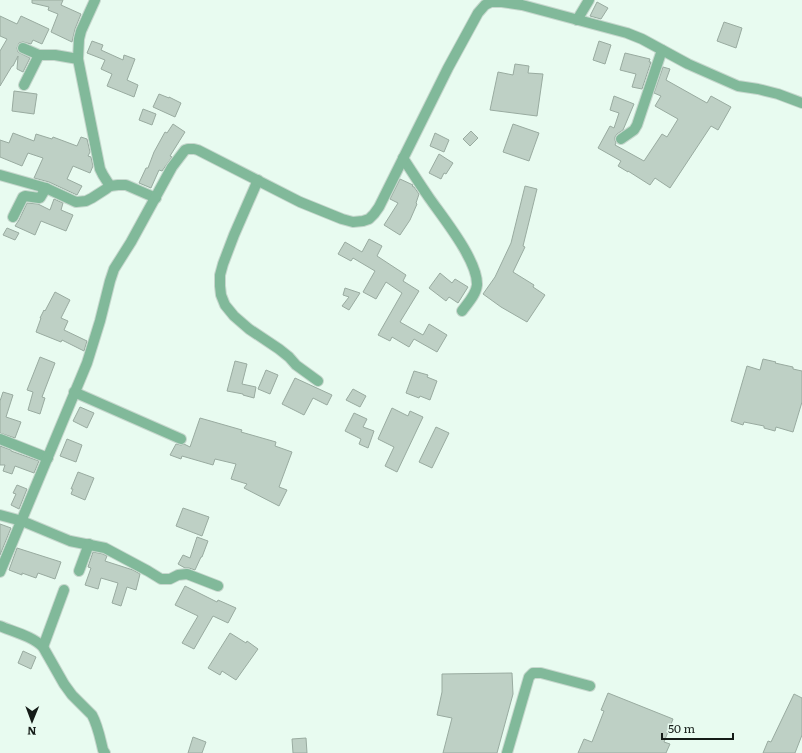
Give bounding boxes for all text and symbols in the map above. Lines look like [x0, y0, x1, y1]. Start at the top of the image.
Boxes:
north arrow [12, 701, 52, 741]
scale bar [662, 715, 733, 741]
text: 50 m [668, 719, 695, 737]
text: N [27, 724, 37, 740]

